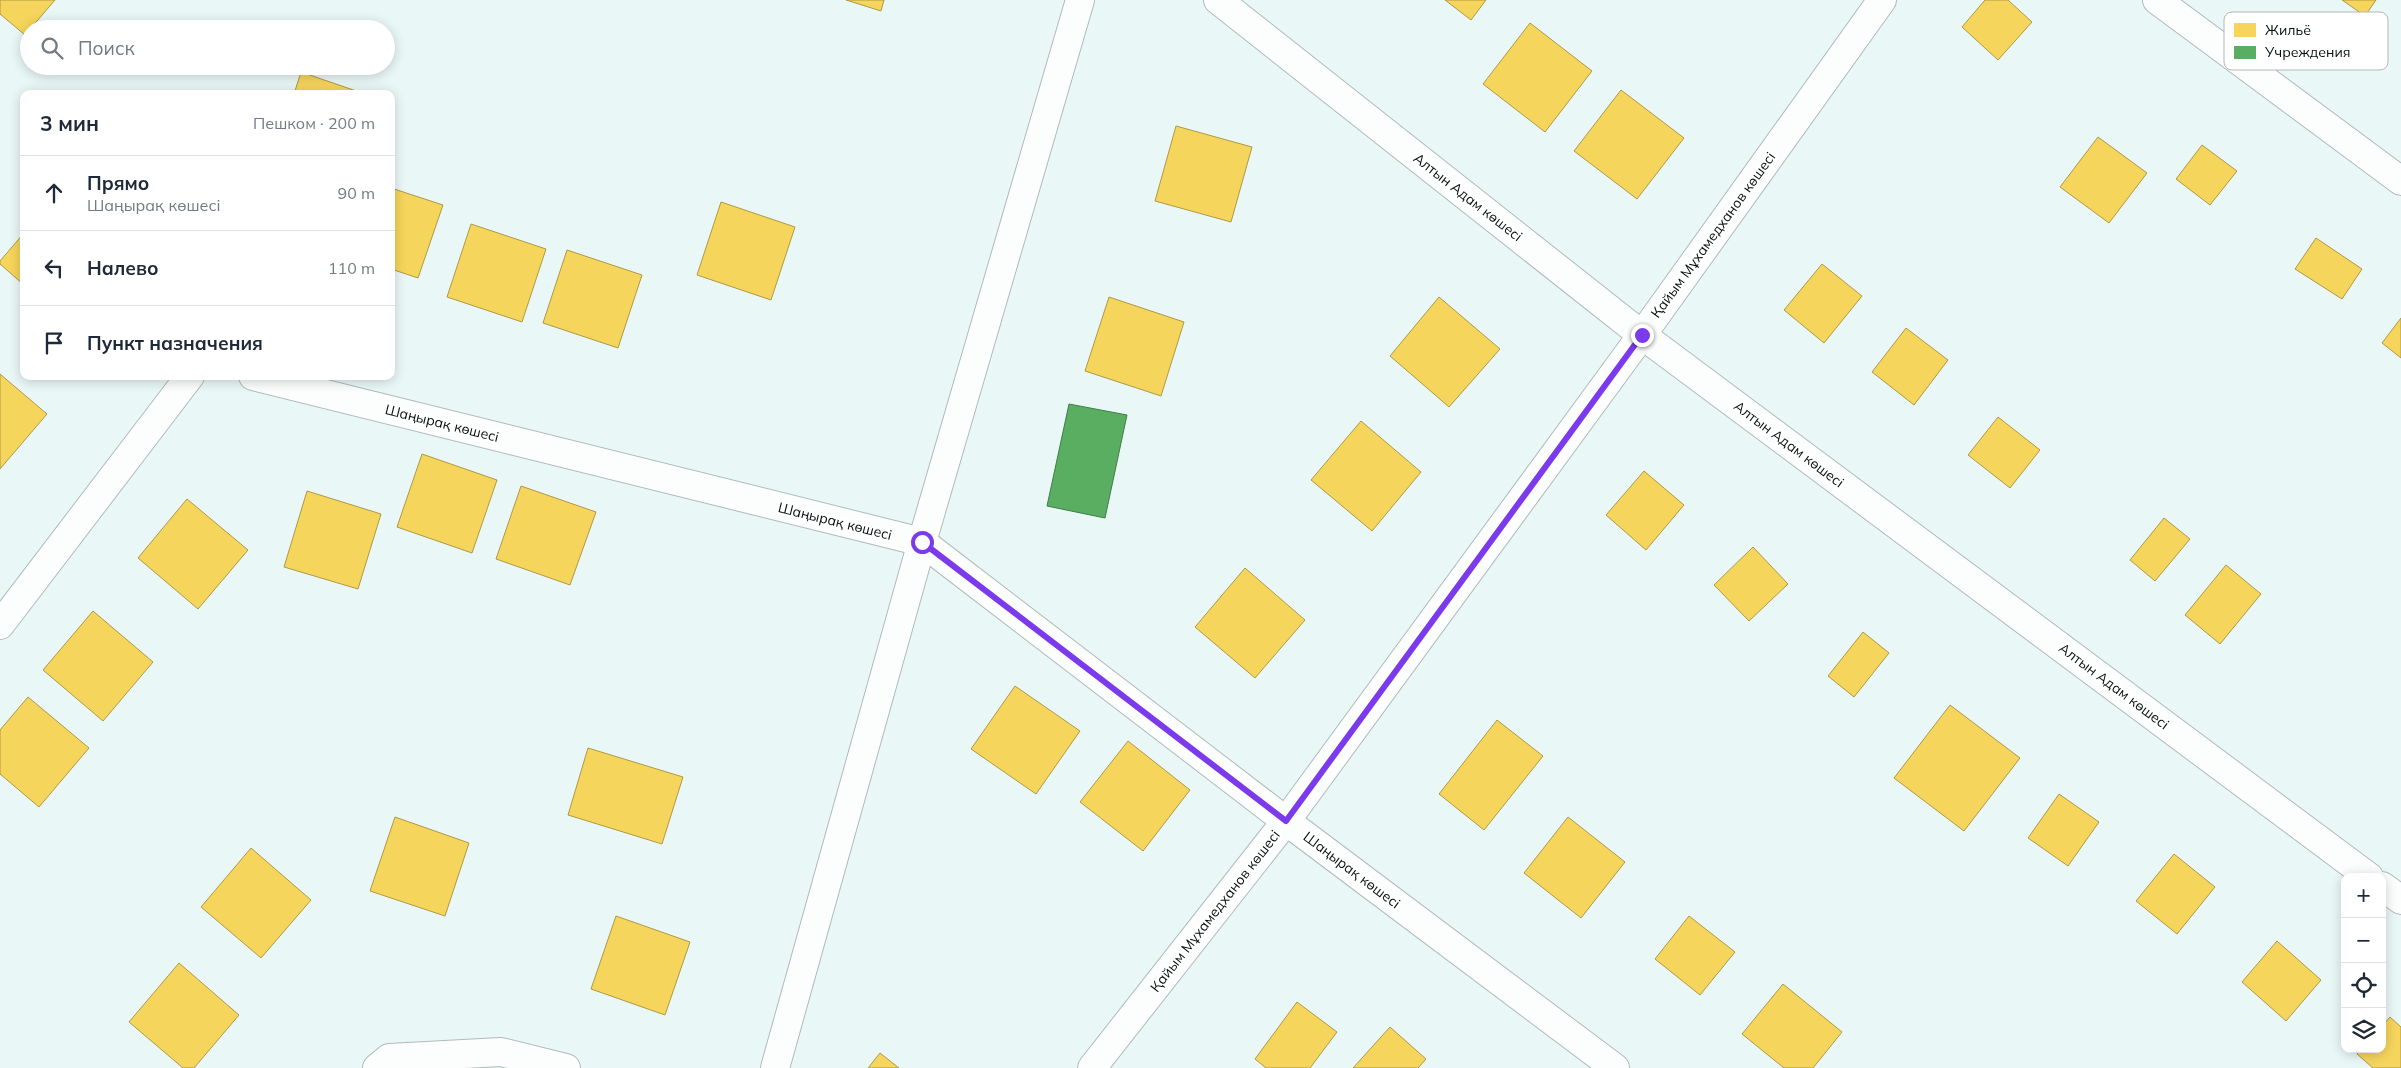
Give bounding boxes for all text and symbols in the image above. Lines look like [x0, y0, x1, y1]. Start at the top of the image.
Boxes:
legend [2224, 12, 2388, 70]
search box [20, 20, 395, 75]
text: Жильё [2265, 21, 2311, 39]
icon: search [38, 34, 66, 62]
text: Поиск [78, 36, 135, 60]
text: Учреждения [2264, 43, 2350, 61]
text: 3 мин [40, 110, 99, 136]
text: Пешком · 200 m [253, 113, 375, 133]
street label: Алтын Адам көшесі [1410, 149, 1526, 245]
street label: Қайым Мұхамедханов көшесі [1647, 149, 1779, 321]
text: Прямо [87, 171, 149, 195]
icon: ahead [40, 179, 68, 207]
text: 90 m [338, 183, 375, 203]
text: Шаңырақ көшесі [87, 195, 220, 215]
icon: left [40, 254, 68, 282]
text: Налево [87, 256, 159, 280]
text: 110 m [328, 258, 375, 278]
route end [1631, 324, 1654, 347]
icon: arrive [40, 329, 68, 357]
text: Пункт назначения [87, 331, 263, 355]
street label: Алтын Адам көшесі [1730, 397, 1848, 491]
street label: Шаңырақ көшесі [383, 400, 501, 446]
street label: Шаңырақ көшесі [776, 498, 894, 544]
route start [911, 531, 934, 554]
street label: Алтын Адам көшесі [2055, 639, 2173, 733]
street label: Қайым Мұхамедханов көшесі [1146, 826, 1284, 996]
street label: Шаңырақ көшесі [1300, 828, 1404, 912]
map controls [2341, 873, 2386, 1053]
button: + [2341, 873, 2386, 918]
button: − [2341, 918, 2386, 963]
button: locate [2341, 963, 2386, 1008]
button: layers [2341, 1008, 2386, 1053]

